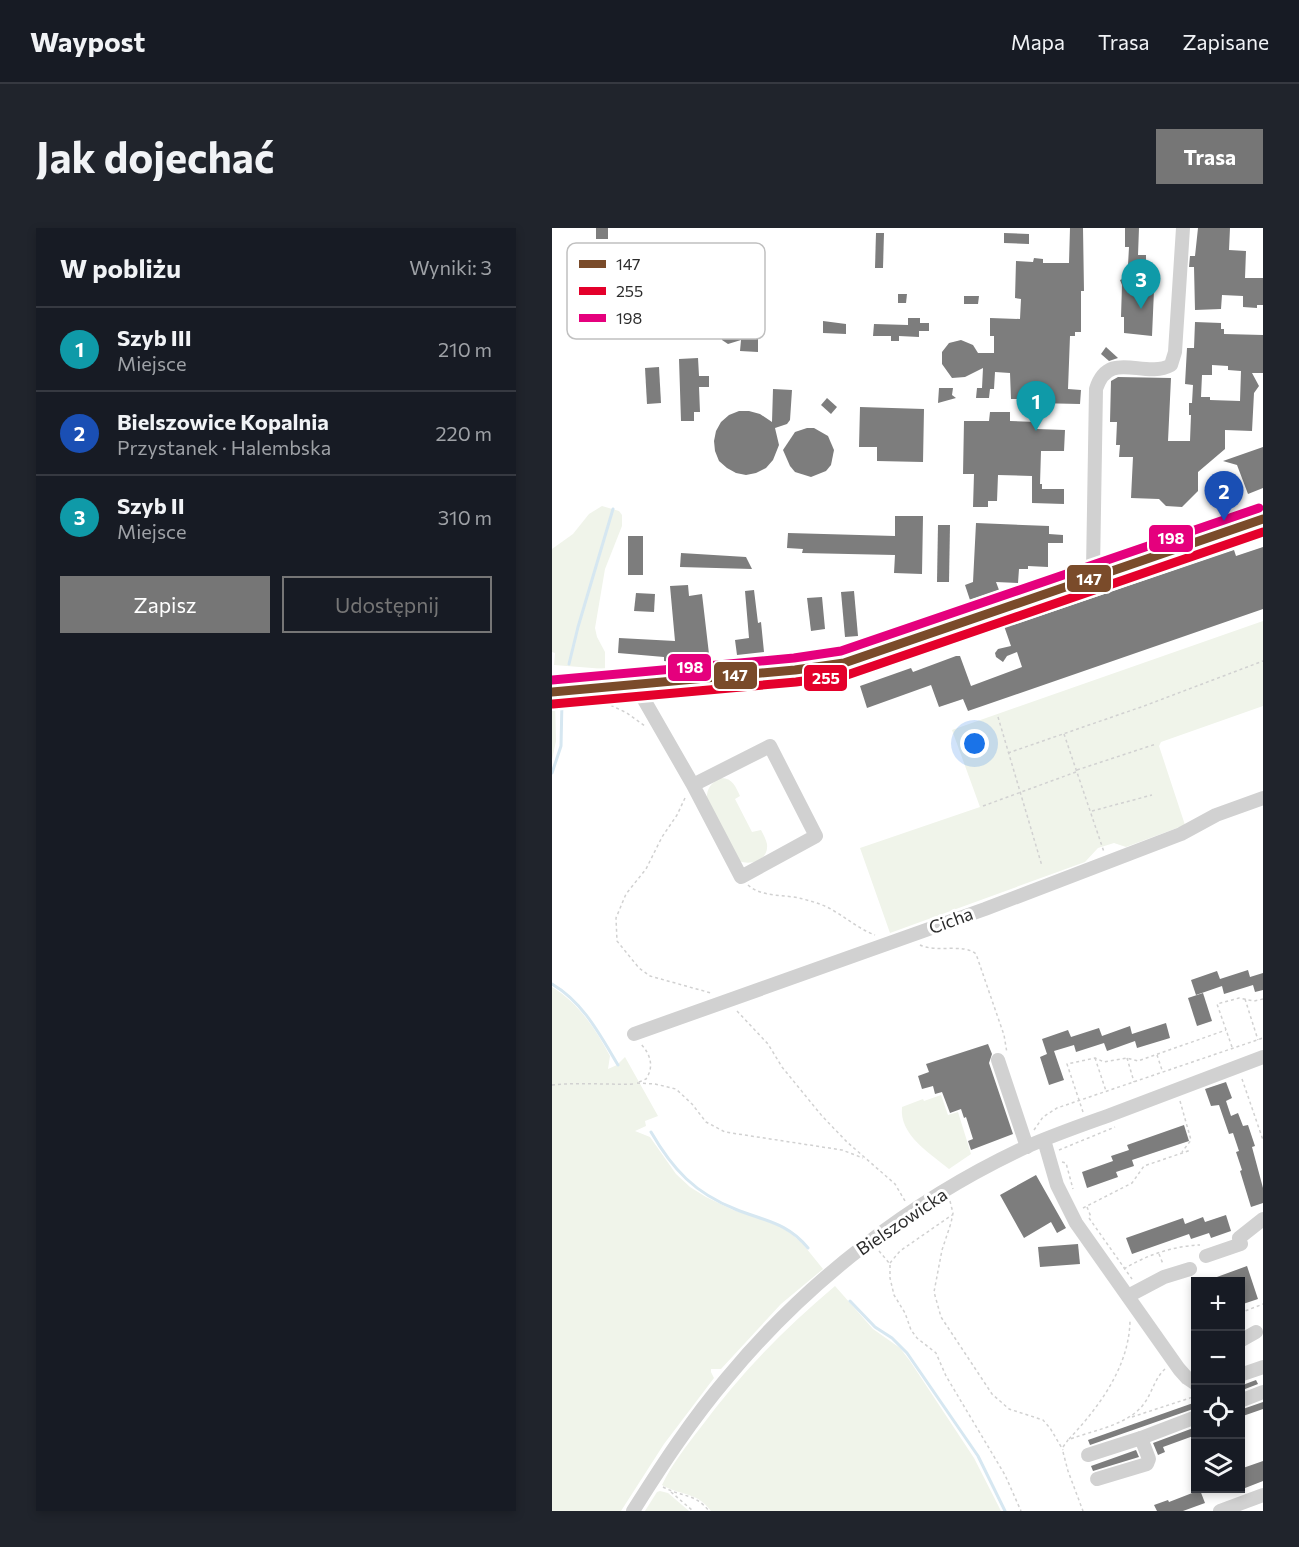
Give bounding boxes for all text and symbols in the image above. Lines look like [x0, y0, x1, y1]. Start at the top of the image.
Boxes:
text: Waypost [30, 24, 145, 58]
text: Mapa [1011, 29, 1065, 54]
text: Trasa [1098, 29, 1149, 54]
text: Zapisane [1182, 29, 1269, 54]
button: Trasa [1156, 129, 1263, 184]
text: Jak dojechać [36, 130, 274, 182]
legend [567, 243, 765, 339]
text: W pobliżu [60, 252, 181, 283]
text: 147 [616, 254, 641, 273]
text: Wyniki: 3 [409, 255, 492, 279]
pin: 3 [1122, 260, 1160, 309]
text: 255 [616, 281, 643, 300]
text: 198 [616, 308, 642, 327]
text: Szyb III [117, 324, 192, 351]
text: 1 [75, 337, 84, 361]
text: 210 m [438, 337, 492, 361]
text: Miejsce [117, 351, 186, 375]
pin: 1 [1016, 382, 1056, 431]
text: Bielszowice Kopalnia [117, 408, 329, 435]
text: 2 [74, 421, 85, 445]
text: 220 m [436, 421, 492, 445]
text: Przystanek · Halembska [117, 435, 331, 459]
pin: 2 [1204, 472, 1244, 521]
text: Szyb II [117, 492, 185, 519]
text: 3 [74, 505, 85, 529]
text: 310 m [438, 505, 492, 529]
text: Miejsce [117, 519, 186, 543]
line badge: 198 [1148, 524, 1194, 553]
text: 198 [1157, 528, 1185, 547]
line badge: 147 [1066, 564, 1112, 593]
text: 147 [1076, 569, 1102, 588]
button: Zapisz [60, 576, 270, 633]
button: Udostępnij [282, 576, 492, 633]
line badge: 198 [667, 653, 712, 682]
text: 198 [676, 657, 704, 676]
line badge: 147 [713, 661, 758, 690]
line badge: 255 [803, 664, 848, 692]
text: 147 [722, 665, 748, 684]
text: 255 [812, 668, 840, 687]
your location [960, 729, 989, 758]
street label: Cicha [925, 902, 976, 938]
street label: Bielszowicka [852, 1183, 951, 1260]
map controls [1191, 1277, 1245, 1493]
button: + [1191, 1277, 1245, 1331]
button: − [1191, 1331, 1245, 1385]
button: locate [1191, 1385, 1245, 1439]
button: layers [1191, 1439, 1245, 1493]

